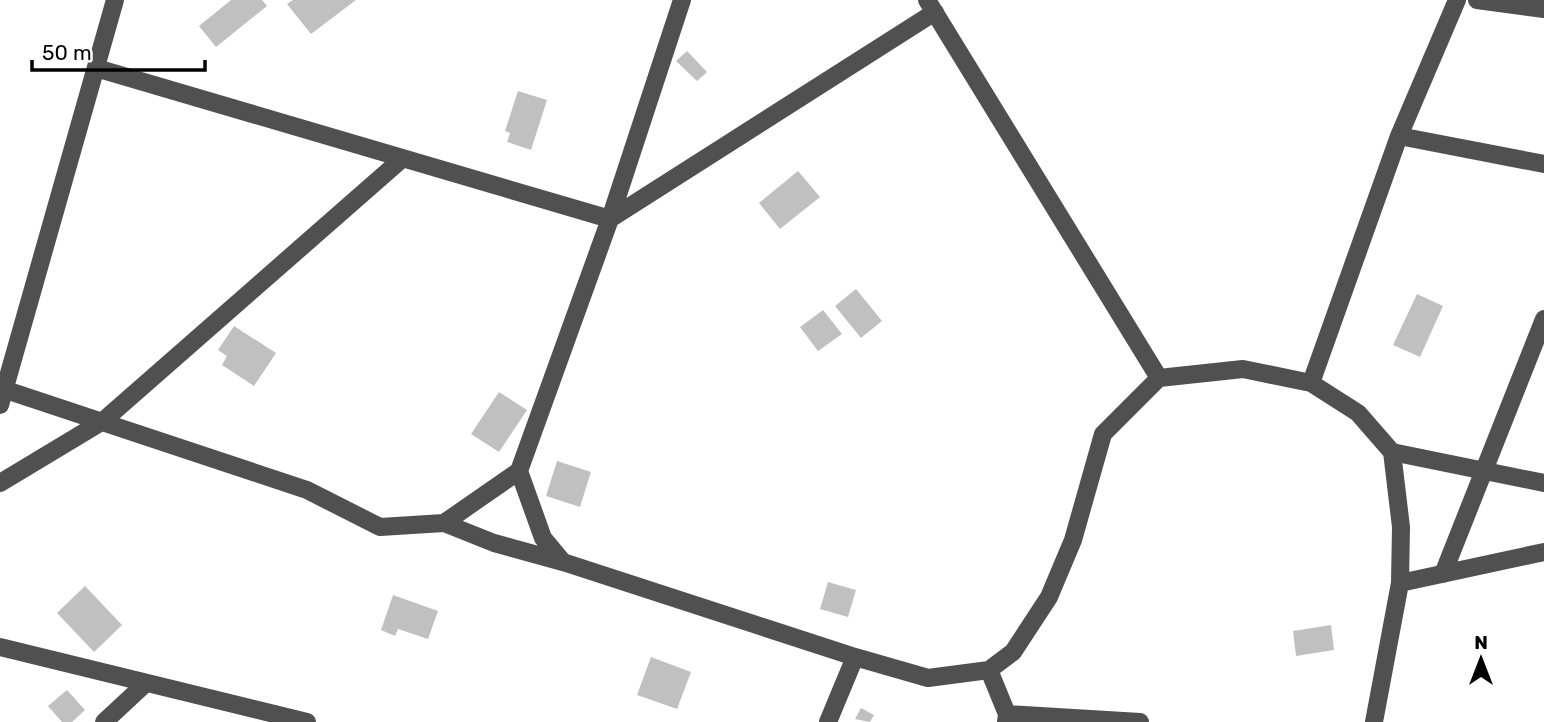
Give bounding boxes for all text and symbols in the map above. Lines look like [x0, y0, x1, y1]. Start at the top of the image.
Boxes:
scale bar [32, 28, 205, 72]
text: 50 m [42, 40, 92, 65]
north arrow [1446, 624, 1516, 694]
text: N [1474, 631, 1488, 654]

